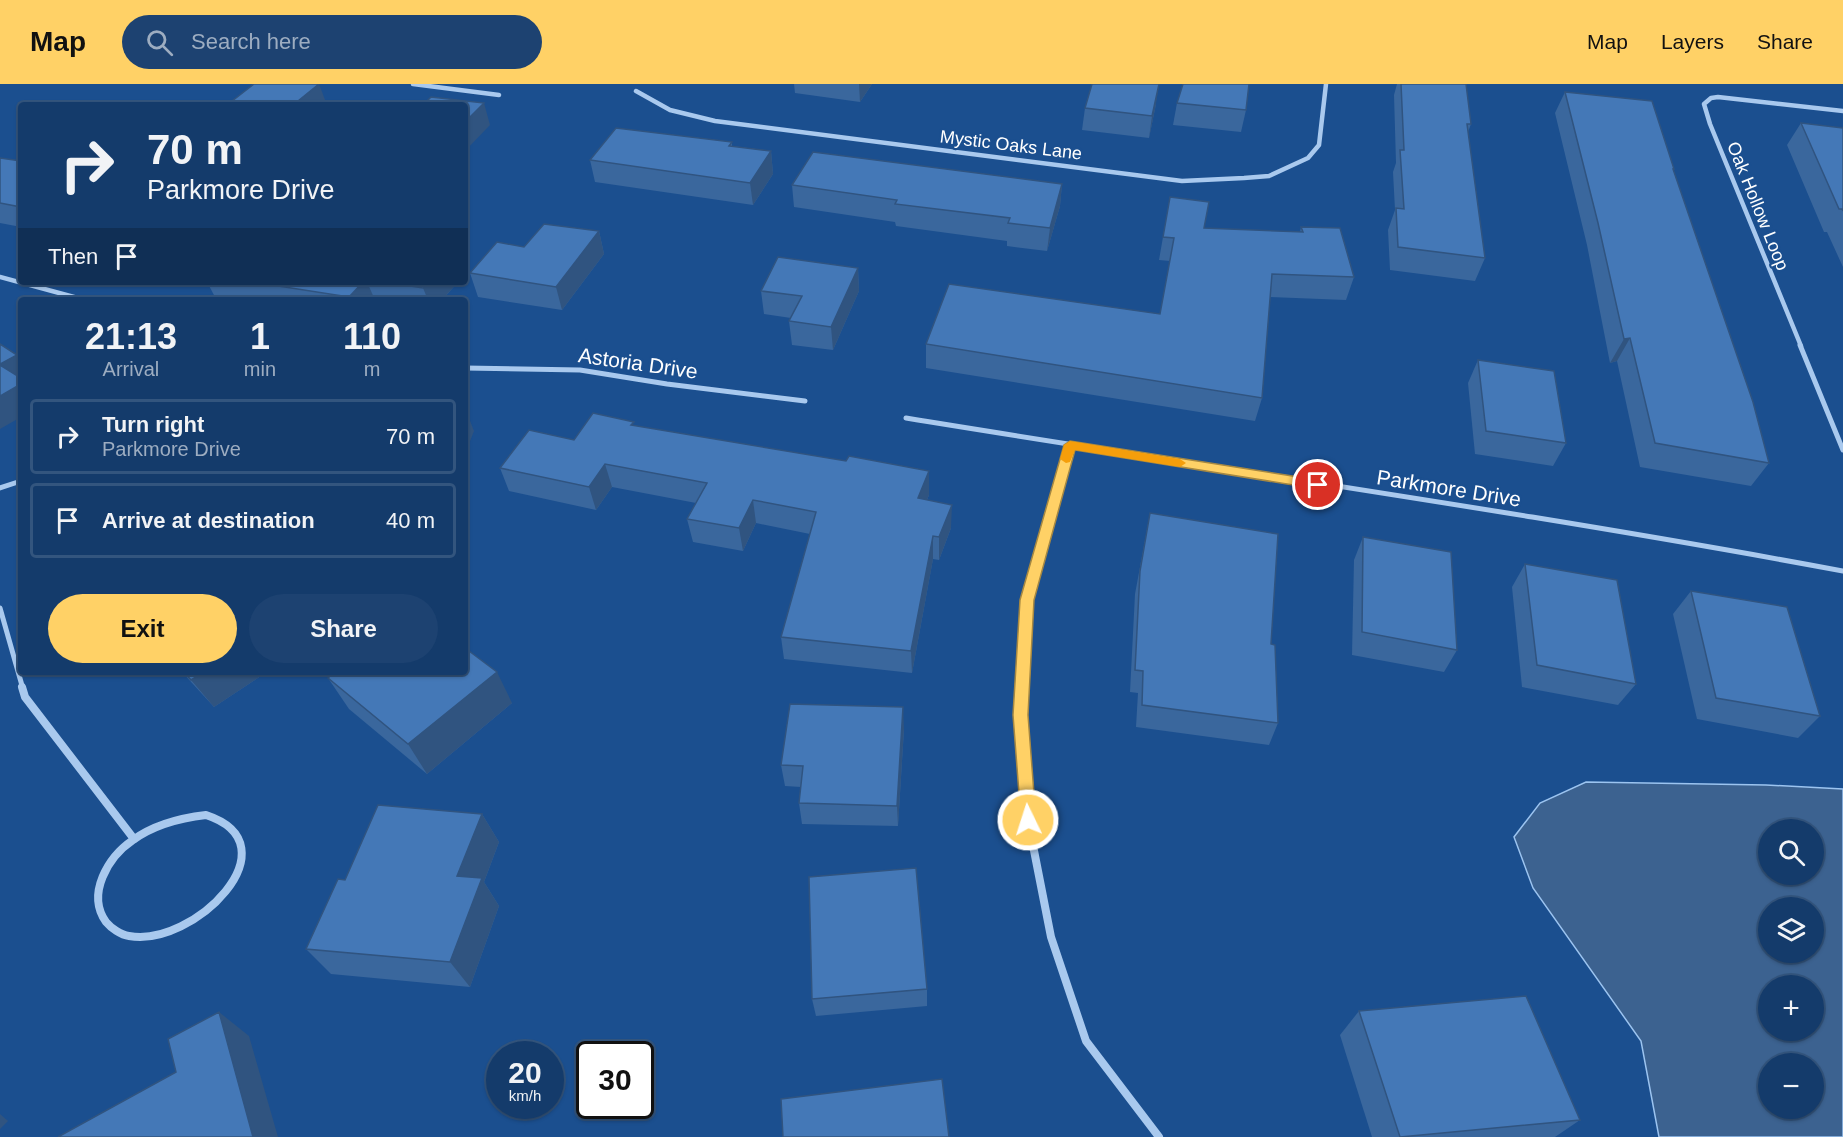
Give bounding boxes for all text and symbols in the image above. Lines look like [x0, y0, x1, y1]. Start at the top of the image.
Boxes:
search box [122, 15, 542, 69]
text: Map [30, 26, 86, 57]
icon: search [143, 26, 176, 59]
text: Search here [191, 29, 311, 54]
text: Map [1587, 30, 1628, 53]
text: Layers [1661, 30, 1724, 53]
text: Share [1757, 30, 1813, 53]
icon: right [48, 126, 126, 204]
text: 70 m [147, 126, 243, 173]
street label: Mystic Oaks Lane [939, 126, 1083, 164]
street label: Oak Hollow Loop [1723, 139, 1793, 273]
text: Parkmore Drive [147, 175, 335, 205]
icon: arrive [110, 240, 143, 273]
text: Then [48, 244, 98, 269]
text: 21:13 [85, 316, 177, 357]
text: 1 [250, 316, 270, 357]
text: 110 [343, 316, 401, 357]
street label: Astoria Drive [577, 343, 699, 383]
text: Arrival [103, 358, 159, 380]
text: min [244, 358, 276, 380]
text: m [364, 358, 380, 380]
text: Turn right [102, 412, 204, 437]
icon: right [51, 420, 84, 453]
text: 70 m [386, 424, 435, 449]
text: Parkmore Drive [102, 438, 241, 460]
pin [1292, 459, 1343, 510]
street label: Parkmore Drive [1375, 465, 1523, 511]
icon: arrive [1301, 468, 1334, 501]
icon: arrive [51, 504, 84, 537]
text: Arrive at destination [102, 508, 315, 533]
text: 40 m [386, 508, 435, 533]
button: Exit [48, 594, 237, 663]
button: Share [249, 594, 438, 663]
position arrow [996, 788, 1060, 852]
map controls [1758, 819, 1824, 1119]
button: search [1758, 819, 1824, 885]
button: layers [1758, 897, 1824, 963]
button: + [1758, 975, 1824, 1041]
speed limit sign: 30 [576, 1041, 654, 1119]
button: − [1758, 1053, 1824, 1119]
text: 20 [508, 1056, 542, 1089]
text: km/h [509, 1087, 541, 1104]

